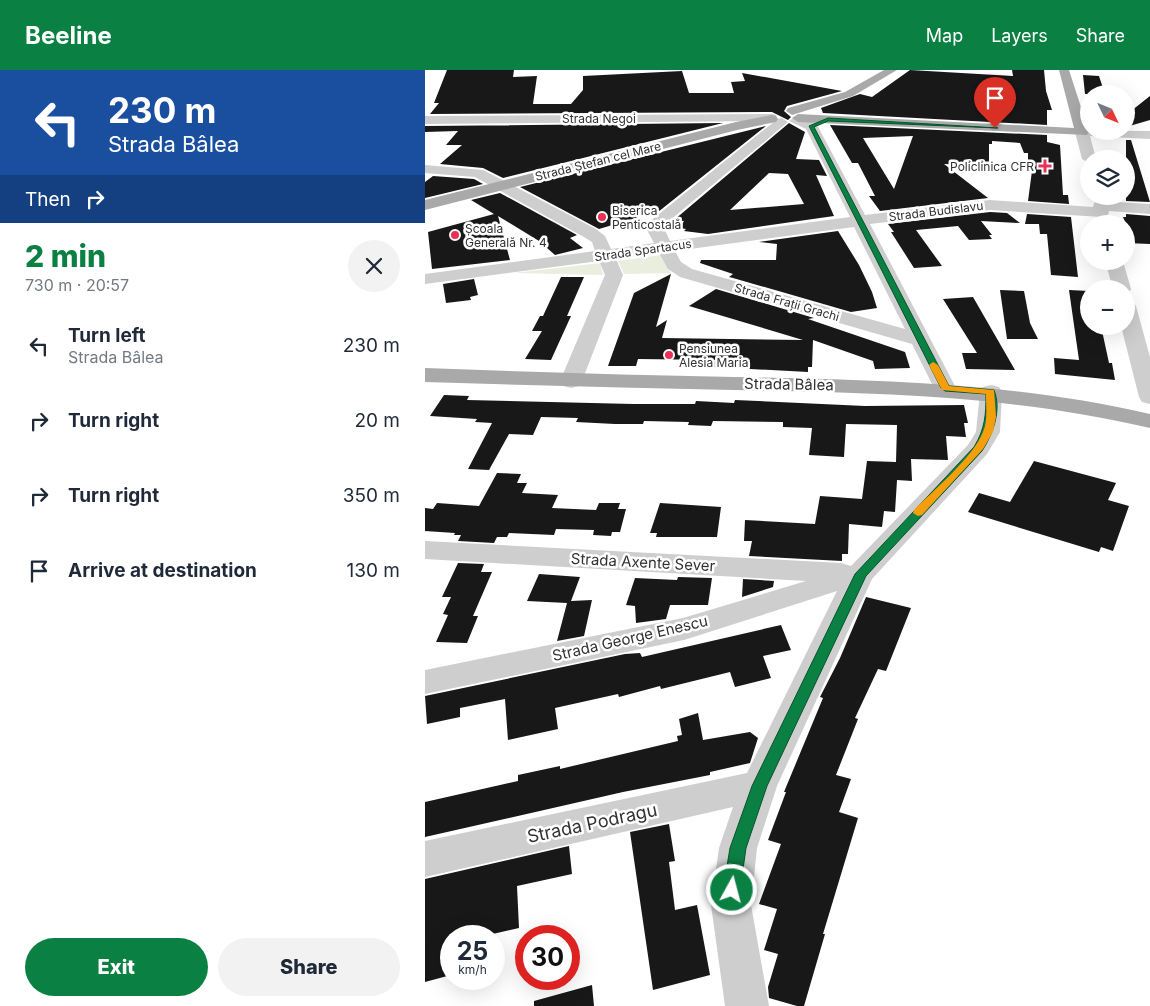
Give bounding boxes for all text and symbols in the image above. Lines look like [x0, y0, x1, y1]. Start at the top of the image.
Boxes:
text: Beeline [25, 21, 112, 50]
text: Map [926, 25, 963, 46]
text: Layers [991, 25, 1048, 46]
text: Share [1076, 25, 1125, 46]
pin [974, 77, 1016, 128]
icon: arrive [981, 84, 1009, 112]
north arrow [1080, 85, 1135, 140]
map controls [1080, 85, 1135, 335]
text: 230 m [108, 89, 216, 131]
icon: left [25, 90, 90, 155]
street label: Strada Negoi [562, 111, 636, 126]
text: Strada Bâlea [108, 131, 239, 157]
street label: Strada Ștefan cel Mare [533, 138, 663, 184]
button: layers [1080, 150, 1135, 205]
place label: Policlinica CFR [950, 159, 1034, 174]
marker: Policlinica CFR [1038, 159, 1052, 173]
icon: right [81, 185, 109, 213]
text: Then [25, 188, 71, 211]
street label: Strada Budislavu [888, 198, 984, 224]
place label: Biserica Penticostală [612, 203, 681, 232]
marker: Biserica Penticostală [596, 211, 608, 223]
button: + [1080, 215, 1135, 270]
place label: Școala Generală Nr. 4 [465, 221, 547, 250]
marker: Școala Generală Nr. 4 [449, 229, 461, 241]
street label: Strada Spartacus [593, 236, 693, 264]
text: 2 min [25, 238, 106, 274]
button: close [348, 240, 400, 292]
text: 730 m · 20:57 [25, 275, 129, 295]
street label: Strada Frații Grachi [733, 280, 841, 324]
button: − [1080, 280, 1135, 335]
text: Turn left [68, 324, 146, 347]
icon: left [25, 332, 53, 360]
text: 230 m [343, 334, 400, 357]
place label: Pensiunea Alesia Maria [679, 341, 748, 370]
text: Strada Bâlea [68, 347, 164, 367]
marker: Pensiunea Alesia Maria [663, 349, 675, 361]
street label: Strada Bâlea [744, 374, 834, 394]
icon: right [25, 407, 53, 435]
text: Turn right [68, 409, 159, 432]
text: 20 m [354, 409, 400, 432]
icon: right [25, 482, 53, 510]
text: Turn right [68, 484, 159, 507]
text: 350 m [343, 484, 400, 507]
street label: Strada Axente Sever [570, 549, 716, 575]
icon: arrive [25, 557, 53, 585]
text: Arrive at destination [68, 559, 257, 582]
text: 130 m [347, 559, 400, 582]
street label: Strada George Enescu [550, 611, 710, 665]
street label: Strada Podragu [525, 799, 659, 847]
position arrow [705, 863, 757, 915]
speed limit sign: 30 [515, 925, 580, 990]
text: 25 [457, 936, 488, 966]
button: Exit [25, 938, 208, 996]
button: Share [218, 938, 400, 996]
text: km/h [458, 962, 487, 977]

